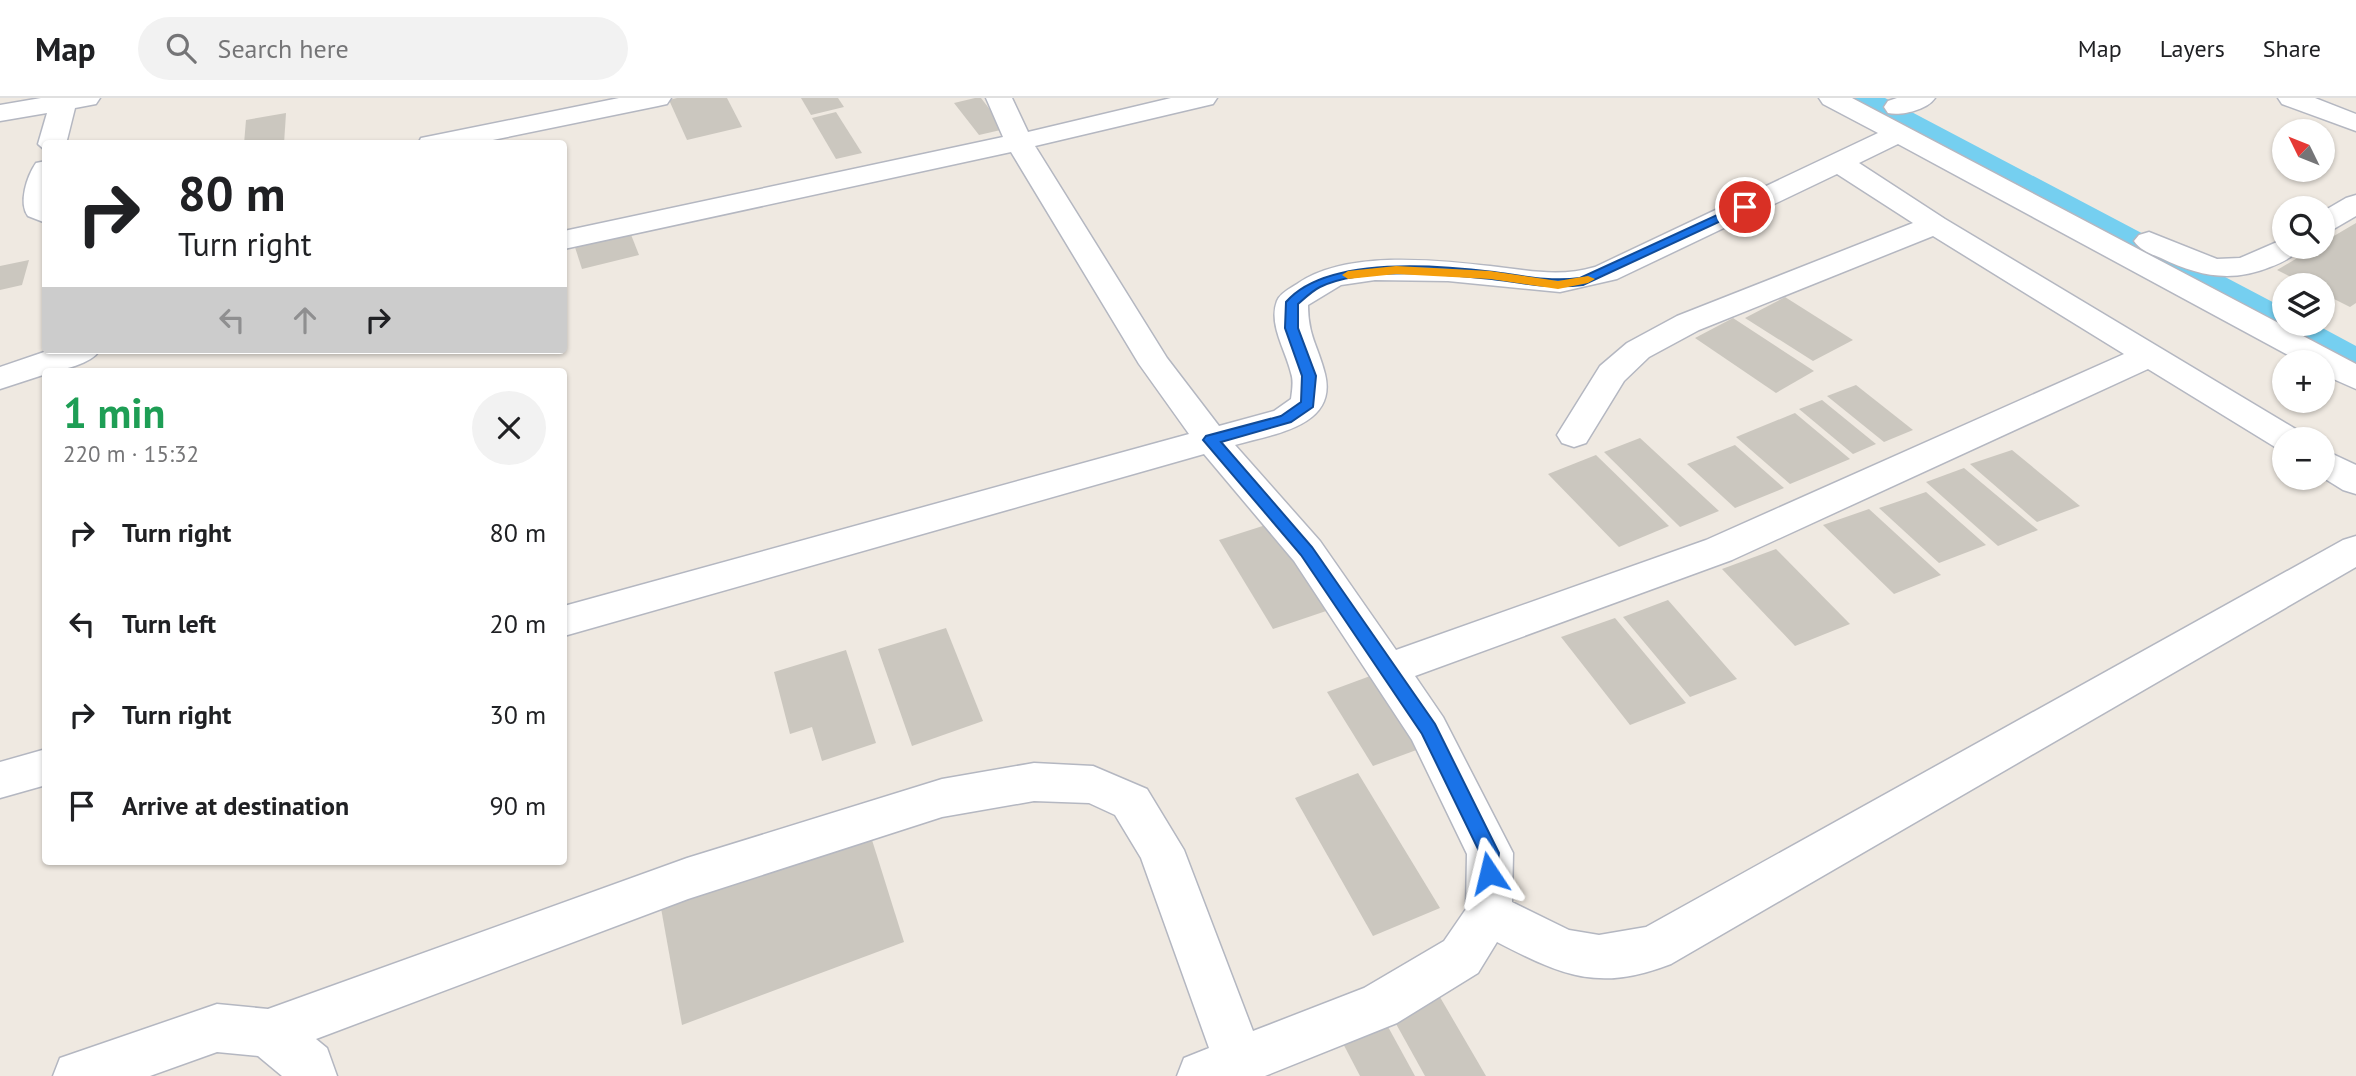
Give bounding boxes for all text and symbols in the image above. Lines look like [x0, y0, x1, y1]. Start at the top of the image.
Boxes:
search box [138, 17, 628, 80]
text: Map [35, 27, 96, 70]
icon: search [162, 29, 200, 67]
text: Search here [218, 32, 349, 65]
text: Map [2078, 33, 2122, 64]
text: Layers [2160, 33, 2225, 64]
text: Share [2263, 33, 2321, 64]
north arrow [2272, 119, 2334, 182]
map controls [2272, 119, 2335, 490]
text: 80 m [178, 161, 285, 225]
icon: right [63, 168, 154, 259]
pin [1715, 177, 1775, 237]
icon: arrive [1726, 188, 1764, 226]
button: search [2272, 196, 2335, 259]
text: Turn right [178, 223, 312, 265]
button: layers [2272, 273, 2335, 336]
icon: left [213, 301, 251, 339]
icon: ahead [286, 301, 324, 339]
icon: right [359, 301, 397, 339]
button: + [2272, 350, 2335, 413]
text: 1 min [63, 385, 165, 440]
button: close [472, 391, 546, 465]
button: − [2272, 427, 2335, 490]
text: 220 m · 15:32 [63, 439, 199, 468]
icon: right [63, 514, 101, 552]
text: Turn right [122, 516, 231, 549]
text: 80 m [490, 516, 546, 549]
icon: left [63, 605, 101, 643]
text: Turn left [122, 607, 216, 640]
text: 20 m [490, 607, 546, 640]
icon: right [63, 696, 101, 734]
text: Turn right [122, 698, 231, 731]
text: 30 m [490, 698, 546, 731]
icon: arrive [63, 787, 101, 825]
text: Arrive at destination [122, 789, 349, 822]
text: 90 m [490, 789, 546, 822]
position arrow [1452, 836, 1526, 910]

